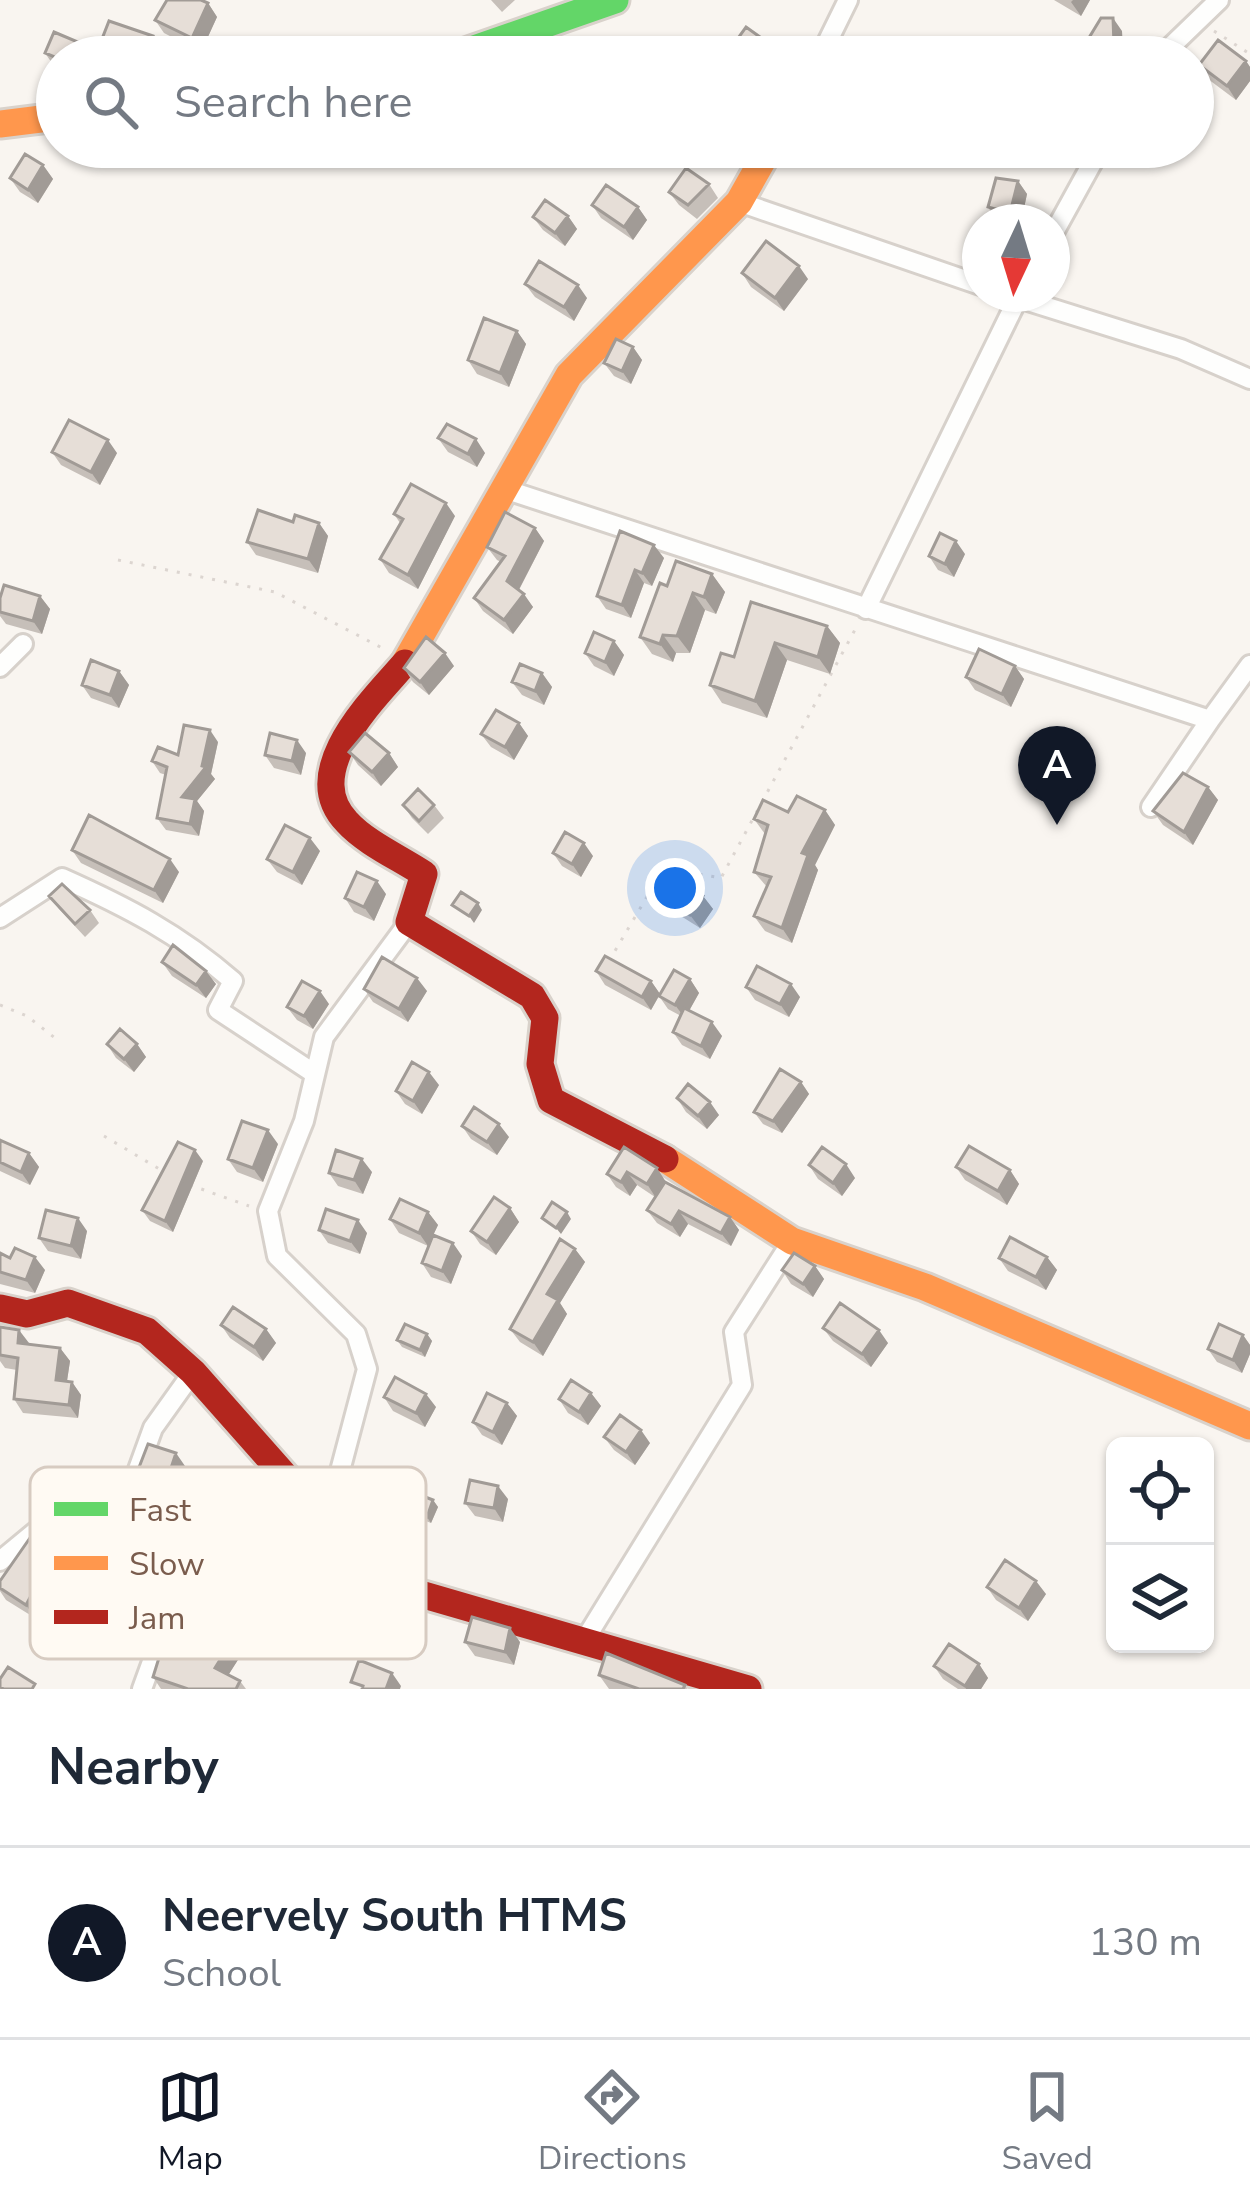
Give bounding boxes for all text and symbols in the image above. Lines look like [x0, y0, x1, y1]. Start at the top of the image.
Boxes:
search box [36, 36, 1214, 168]
icon: search [78, 69, 144, 135]
text: Search here [174, 72, 413, 133]
north arrow [962, 204, 1070, 312]
pin: A [1018, 726, 1096, 825]
your location [645, 858, 705, 918]
map controls [1106, 1437, 1214, 1653]
button: locate [1106, 1437, 1214, 1545]
legend [30, 1467, 426, 1659]
text: Fast [129, 1488, 192, 1533]
text: Slow [129, 1542, 205, 1587]
button: layers [1106, 1545, 1214, 1653]
text: Jam [128, 1596, 185, 1641]
text: Nearby [48, 1732, 219, 1802]
text: Neervely South HTMS [162, 1886, 627, 1947]
text: A [72, 1916, 102, 1969]
text: 130 m [1088, 1916, 1202, 1969]
text: School [162, 1947, 281, 2000]
tab: Map [157, 2064, 223, 2181]
tab: Directions [538, 2064, 687, 2181]
tab: Saved [1001, 2064, 1093, 2181]

